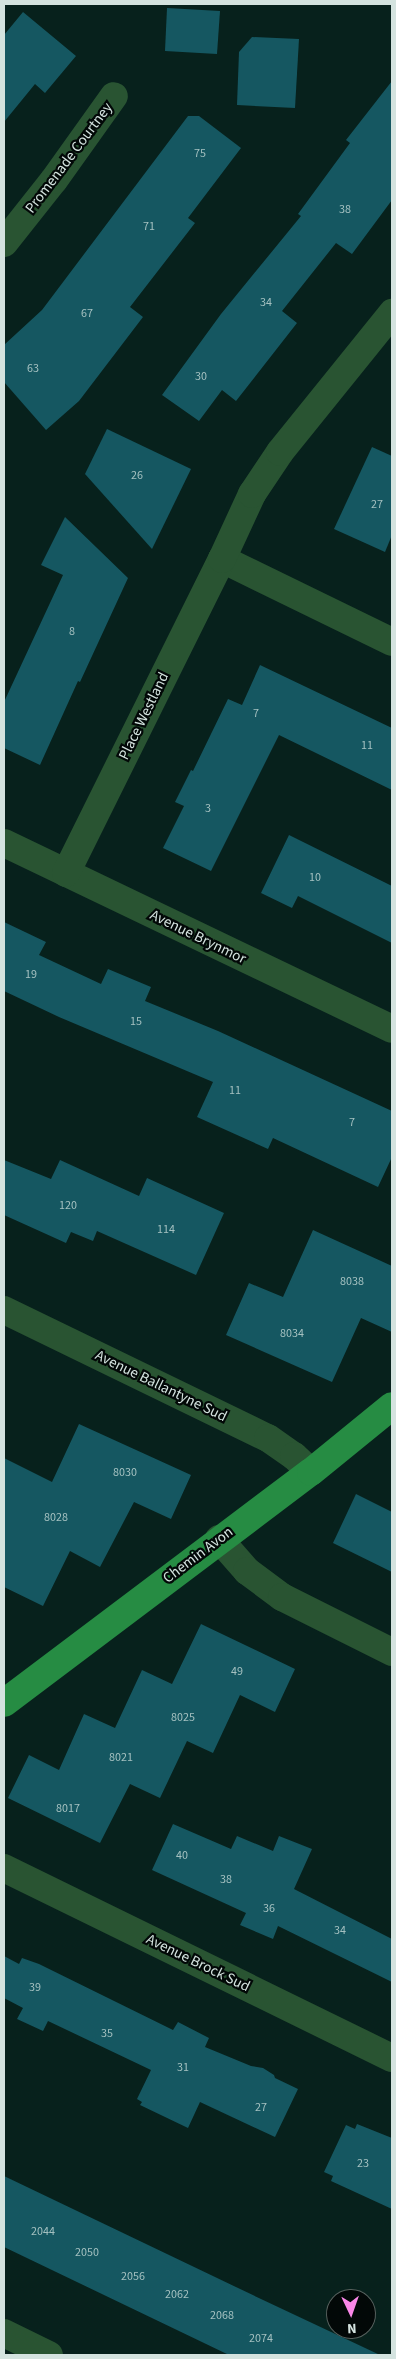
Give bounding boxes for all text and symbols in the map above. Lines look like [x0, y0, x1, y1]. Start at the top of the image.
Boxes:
street label: Promenade Courtney [22, 99, 116, 217]
house number: 75 [194, 147, 206, 161]
house number: 38 [339, 203, 351, 217]
house number: 71 [143, 220, 155, 234]
house number: 34 [260, 296, 272, 310]
house number: 67 [81, 307, 93, 321]
house number: 63 [27, 362, 39, 376]
house number: 30 [195, 370, 207, 384]
house number: 26 [131, 469, 143, 483]
house number: 27 [371, 498, 383, 512]
house number: 8 [69, 625, 75, 639]
street label: Place Westland [115, 669, 173, 763]
house number: 7 [253, 707, 259, 721]
house number: 11 [361, 739, 373, 753]
house number: 3 [205, 802, 211, 816]
house number: 10 [309, 871, 321, 885]
street label: Avenue Brynmor [147, 906, 249, 968]
house number: 19 [25, 968, 37, 982]
house number: 15 [130, 1015, 142, 1029]
house number: 11 [229, 1084, 241, 1098]
house number: 7 [349, 1116, 355, 1130]
house number: 120 [59, 1199, 77, 1213]
house number: 114 [157, 1223, 175, 1237]
house number: 8038 [340, 1275, 364, 1289]
house number: 8034 [280, 1327, 304, 1341]
street label: Avenue Ballantyne Sud [92, 1346, 230, 1426]
house number: 8030 [113, 1466, 137, 1480]
house number: 8028 [44, 1511, 68, 1525]
street label: Chemin Avon [160, 1523, 236, 1587]
house number: 49 [231, 1665, 243, 1679]
house number: 8025 [171, 1711, 195, 1725]
house number: 8021 [109, 1751, 133, 1765]
house number: 8017 [56, 1802, 80, 1816]
house number: 40 [176, 1849, 188, 1863]
house number: 38 [220, 1873, 232, 1887]
house number: 36 [263, 1902, 275, 1916]
house number: 34 [334, 1924, 346, 1938]
street label: Avenue Brock Sud [143, 1930, 253, 1996]
house number: 39 [29, 1981, 41, 1995]
house number: 35 [101, 2027, 113, 2041]
house number: 31 [177, 2061, 189, 2075]
house number: 27 [255, 2101, 267, 2115]
house number: 23 [357, 2157, 369, 2171]
house number: 2044 [31, 2225, 55, 2239]
house number: 2050 [75, 2246, 99, 2260]
house number: 2056 [121, 2270, 145, 2284]
house number: 2062 [165, 2288, 189, 2302]
north arrow [326, 2289, 376, 2339]
house number: 2068 [210, 2309, 234, 2323]
text: N [347, 2318, 357, 2338]
house number: 2074 [249, 2332, 273, 2346]

